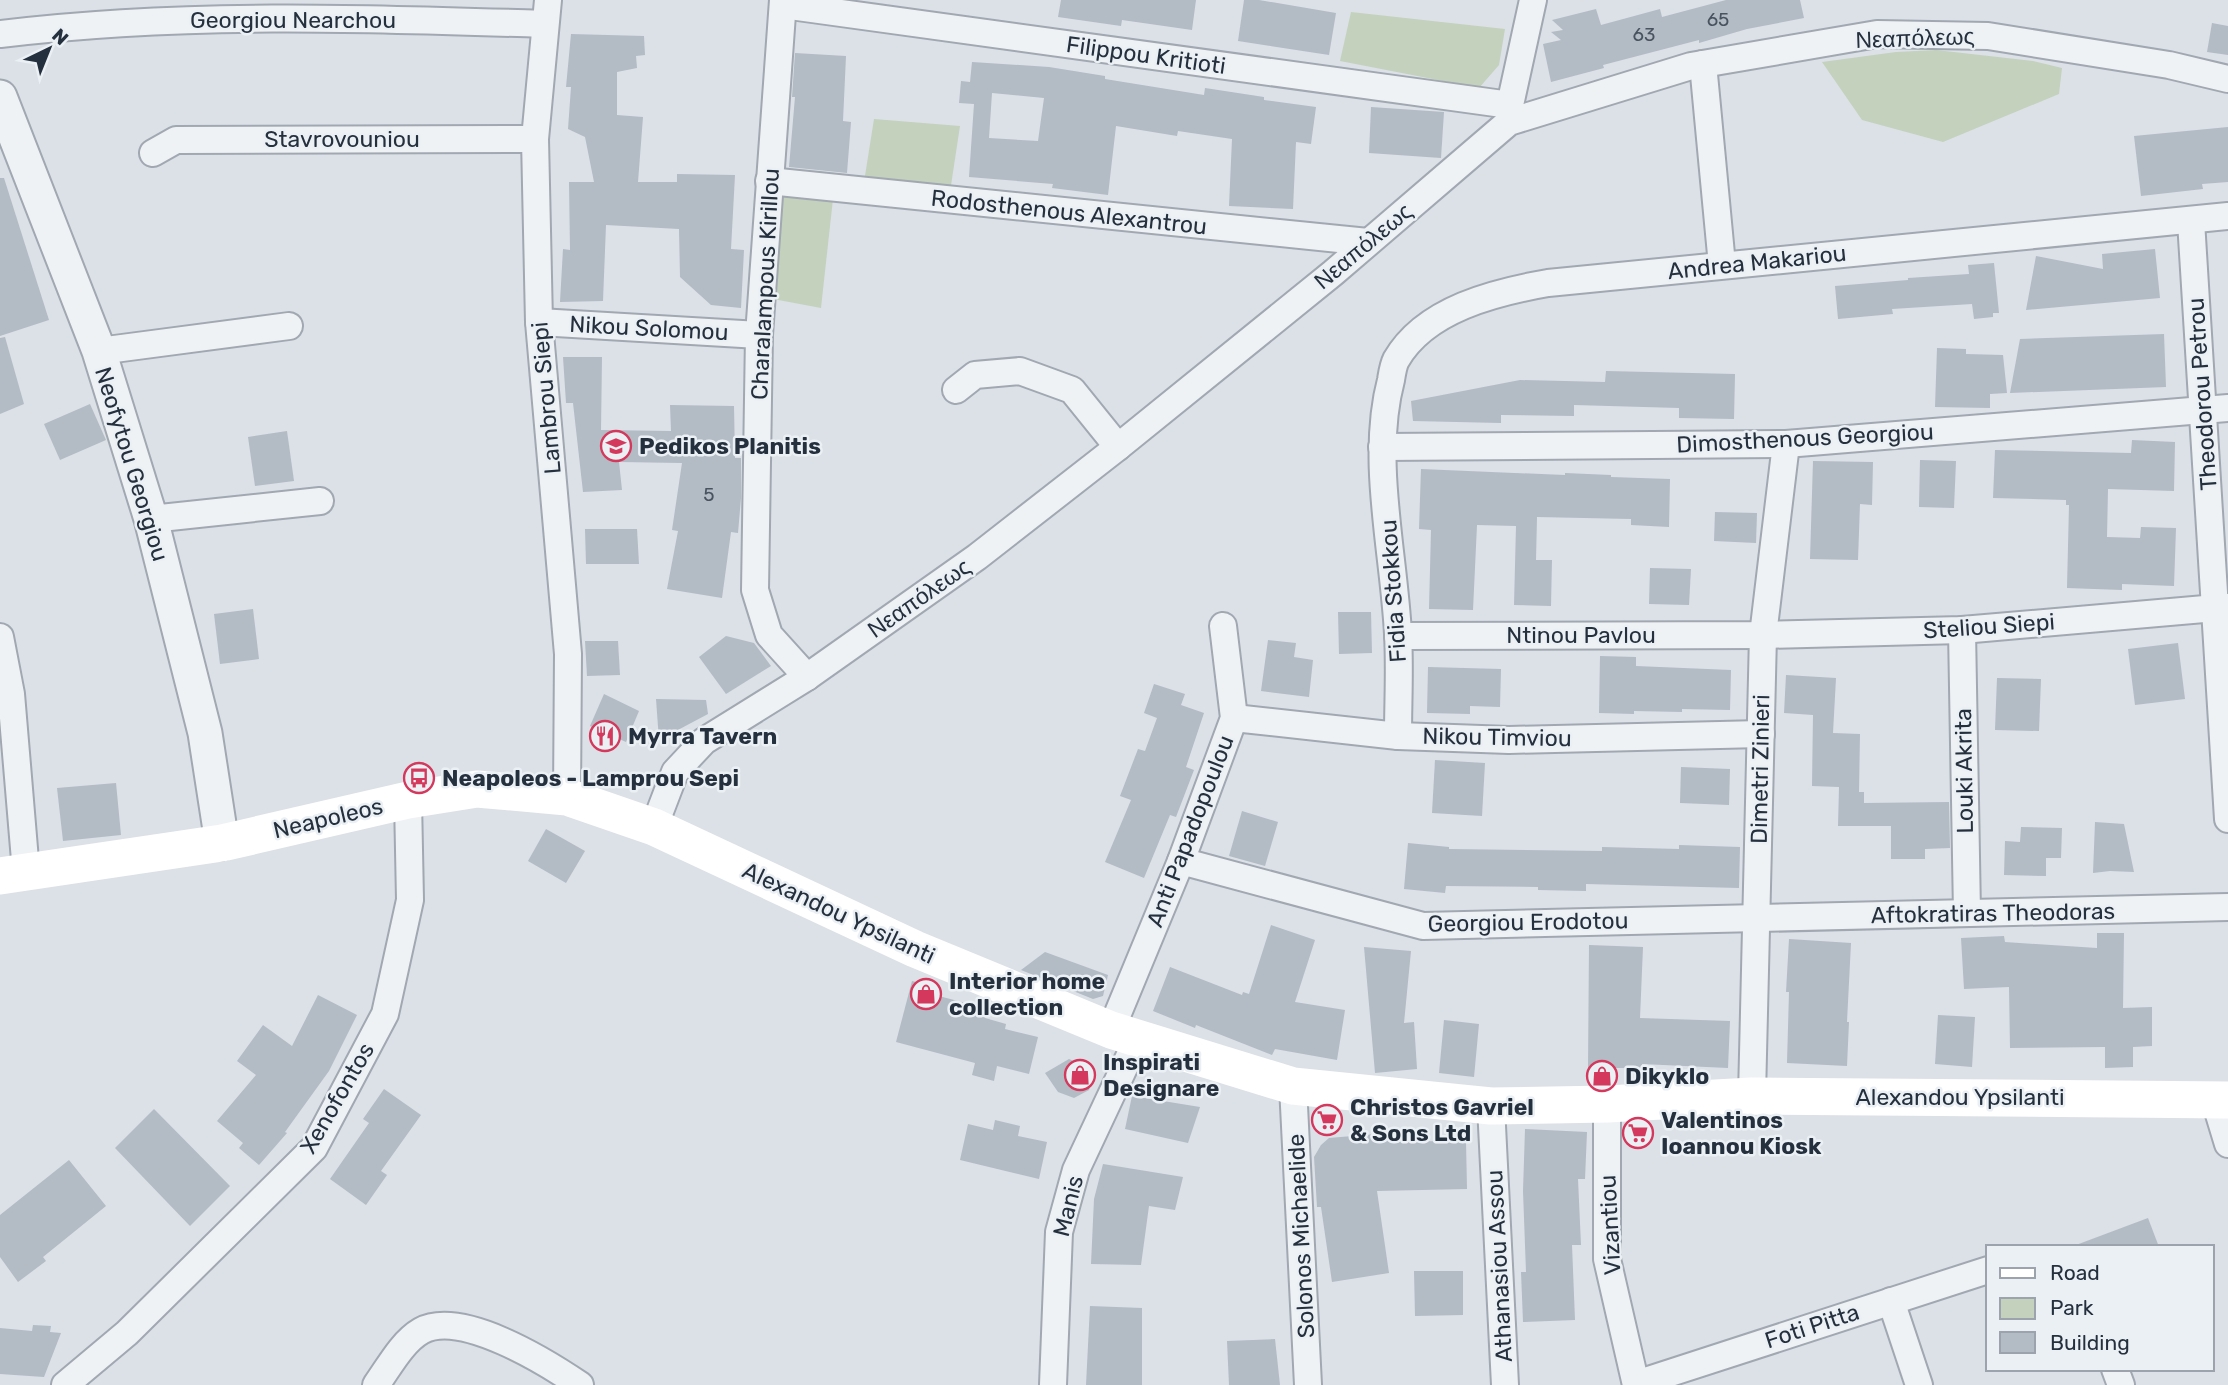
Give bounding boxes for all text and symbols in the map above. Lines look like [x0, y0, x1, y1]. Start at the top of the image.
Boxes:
street label: Georgiou Nearchou [190, 6, 396, 34]
house number: 65 [1707, 8, 1729, 31]
north arrow [14, 14, 84, 84]
street label: Νεαπόλεως [1855, 22, 1975, 54]
house number: 63 [1633, 23, 1655, 46]
text: N [47, 24, 73, 50]
street label: Filippou Kritioti [1065, 30, 1227, 80]
street label: Stavrovouniou [264, 125, 420, 153]
street label: Charalampous Kirillou [745, 167, 785, 401]
street label: Rodosthenous Alexantrou [930, 184, 1208, 240]
street label: Νεαπόλεως [1308, 197, 1418, 295]
street label: Andrea Makariou [1666, 239, 1848, 285]
street label: Theodorou Petrou [2181, 297, 2223, 491]
street label: Nikou Solomou [569, 310, 729, 346]
street label: Lambrou Siepi [525, 321, 567, 475]
street label: Neofytou Georgiou [89, 363, 175, 565]
street label: Dimosthenous Georgiou [1676, 417, 1934, 459]
school or university icon: Pedikos Planitis [599, 429, 633, 463]
place label: Pedikos Planitis [639, 432, 821, 460]
house number: 5 [703, 483, 715, 506]
street label: Fidia Stokkou [1374, 519, 1412, 663]
street label: Νεαπόλεως [862, 552, 976, 644]
street label: Steliou Siepi [1922, 607, 2056, 645]
street label: Ntinou Pavlou [1506, 621, 1656, 649]
street label: Dimetri Zinieri [1745, 694, 1775, 844]
street label: Louki Akrita [1949, 708, 1979, 834]
restaurant icon: Myrra Tavern [588, 719, 622, 753]
place label: Myrra Tavern [628, 722, 777, 750]
street label: Nikou Timviou [1422, 722, 1572, 752]
street label: Anti Papadopoulou [1140, 731, 1240, 931]
bus stop icon: Neapoleos - Lamprou Sepi [402, 761, 436, 795]
place label: Neapoleos - Lamprou Sepi [442, 764, 739, 792]
street label: Neapoleos [270, 792, 386, 844]
street label: Alexandou Ypsilanti [738, 856, 940, 970]
street label: Aftokratiras Theodoras [1871, 897, 2115, 929]
street label: Georgiou Erodotou [1427, 906, 1629, 938]
place label: Interior home collection [949, 967, 1105, 1021]
shop icon: Interior home collection [909, 977, 943, 1011]
street label: Xenofontos [294, 1038, 380, 1158]
place label: Inspirati Designare [1103, 1048, 1219, 1102]
shop icon: Inspirati Designare [1063, 1058, 1097, 1092]
shop icon: Dikyklo [1585, 1059, 1619, 1093]
place label: Dikyklo [1625, 1062, 1709, 1090]
street label: Alexandou Ypsilanti [1855, 1083, 2065, 1111]
place label: Christos Gavriel & Sons Ltd [1350, 1093, 1534, 1147]
supermarket icon: Christos Gavriel & Sons Ltd [1310, 1103, 1344, 1137]
place label: Valentinos Ioannou Kiosk [1661, 1106, 1822, 1160]
supermarket icon: Valentinos Ioannou Kiosk [1621, 1116, 1655, 1150]
street label: Solonos Michaelide [1282, 1133, 1320, 1339]
street label: Athanasiou Assou [1480, 1169, 1518, 1363]
street label: Manis [1047, 1172, 1089, 1240]
street label: Vizantiou [1593, 1174, 1627, 1276]
legend [1986, 1245, 2214, 1371]
text: Road [2050, 1260, 2100, 1285]
text: Park [2050, 1295, 2094, 1320]
street label: Foti Pitta [1761, 1298, 1863, 1354]
text: Building [2050, 1330, 2130, 1355]

